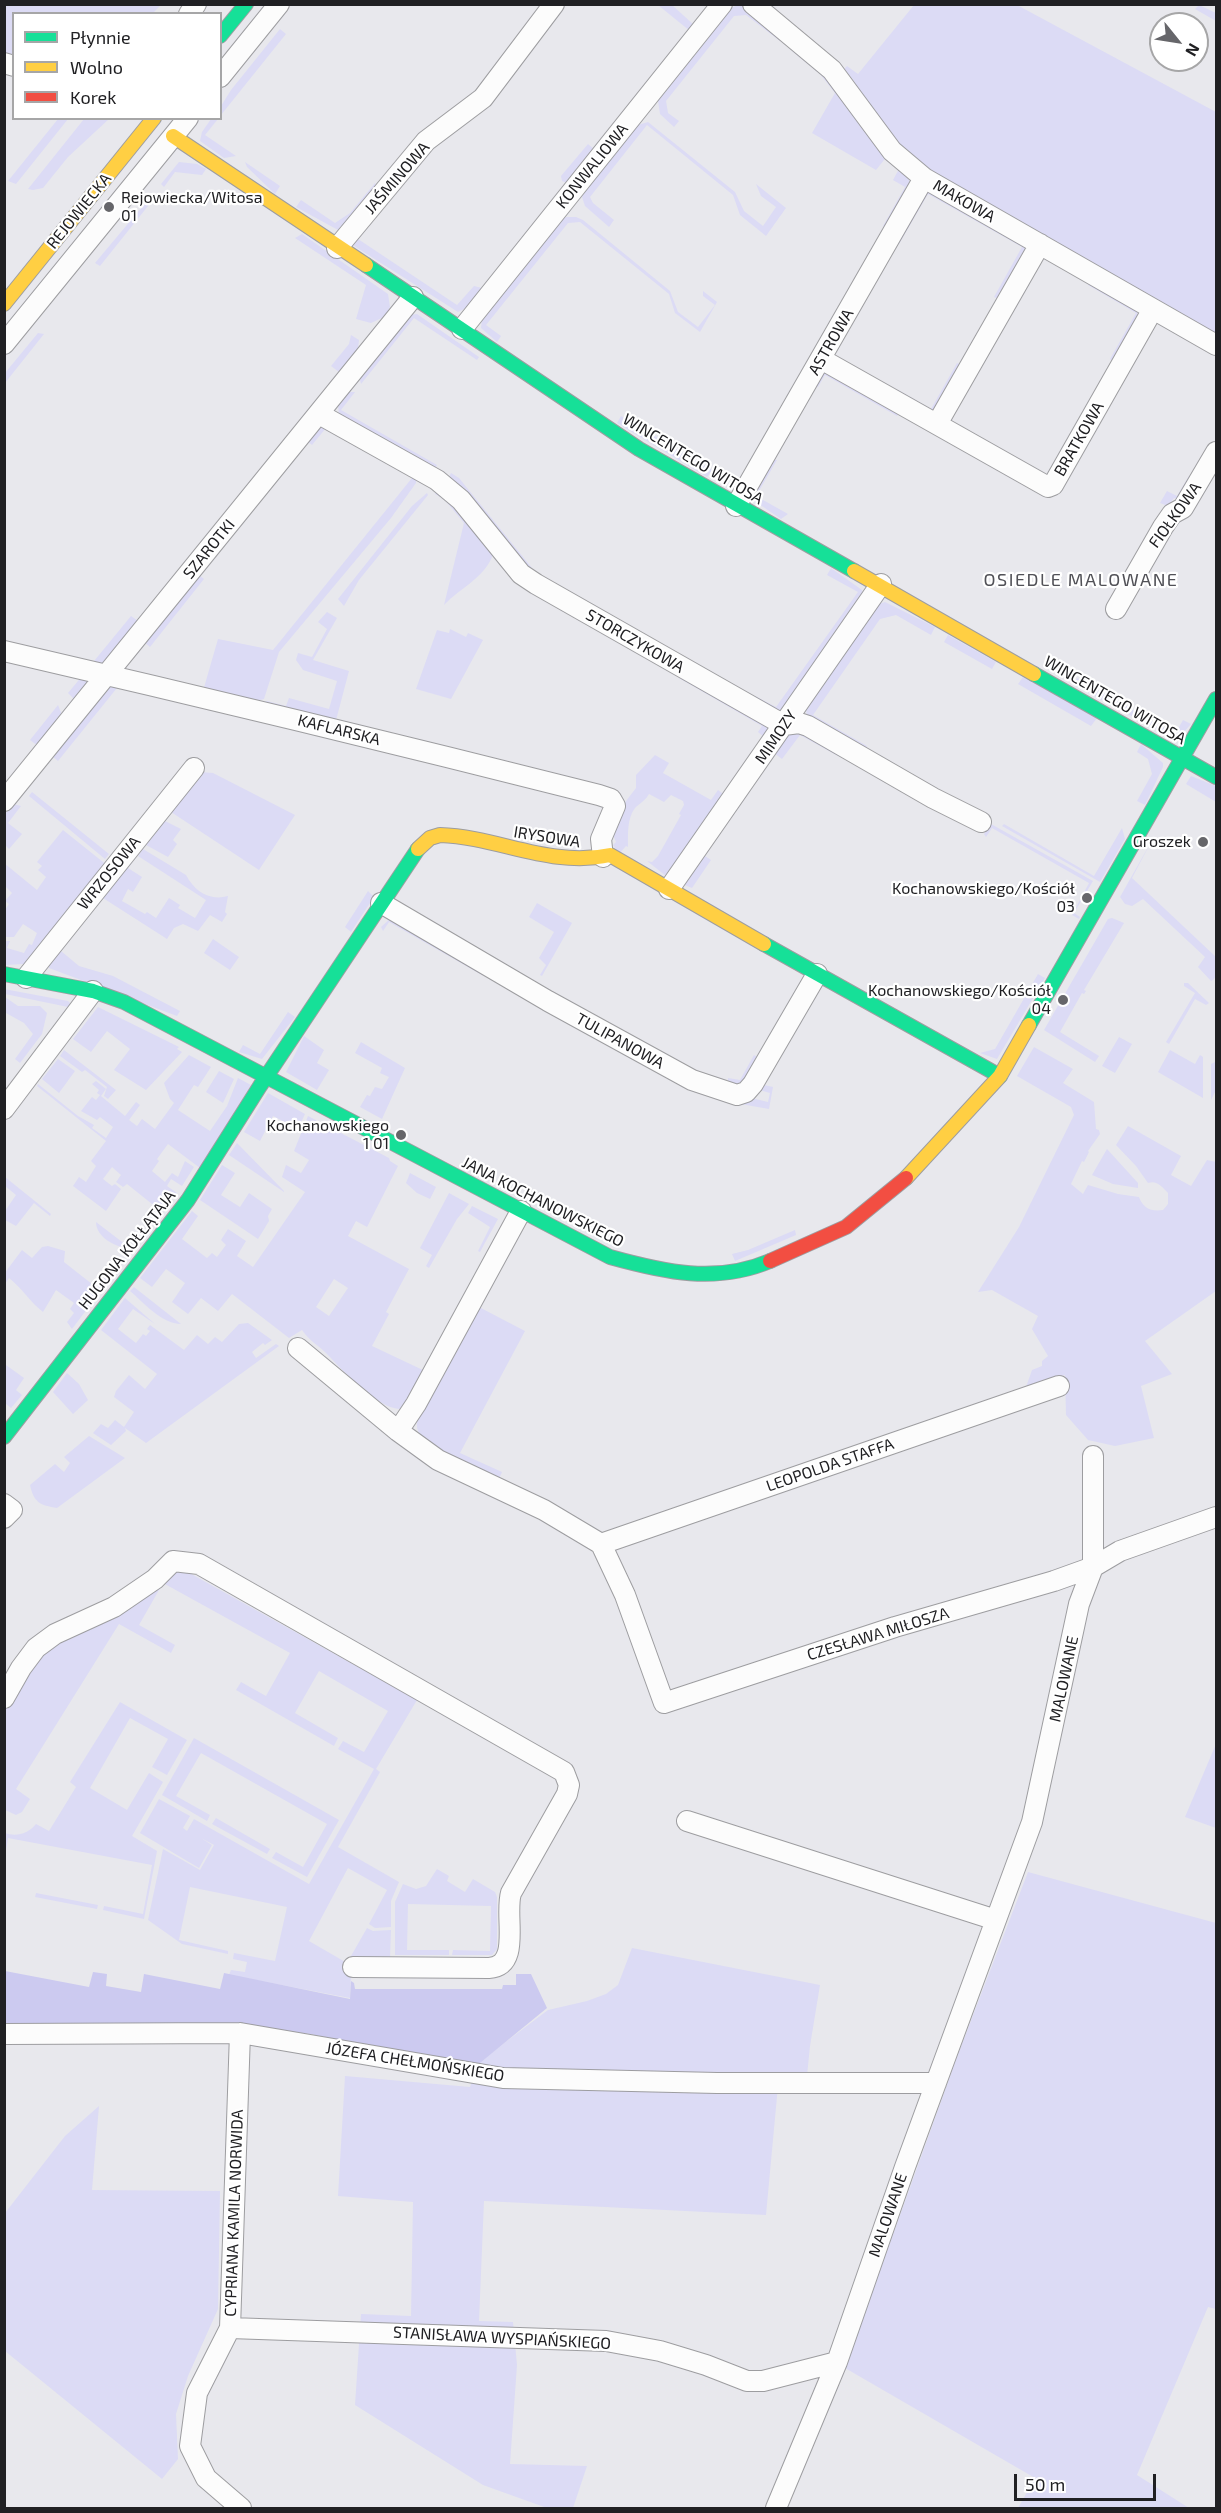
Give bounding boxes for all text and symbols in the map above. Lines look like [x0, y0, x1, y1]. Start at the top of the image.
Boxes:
legend [12, 12, 222, 120]
north arrow [1149, 12, 1209, 72]
text: Płynnie [70, 26, 131, 48]
text: N [1182, 40, 1204, 60]
text: Wolno [70, 56, 123, 78]
text: Korek [70, 86, 116, 108]
street label: KONWALIOWA [552, 120, 632, 212]
street label: JAŚMINOWA [360, 138, 434, 218]
street label: REJOWIECKA [43, 169, 115, 253]
street label: MAKOWA [930, 176, 998, 226]
place label: Rejowiecka/Witosa 01 [121, 188, 262, 226]
marker: Rejowiecka/Witosa 01 [102, 200, 116, 214]
street label: ASTROWA [804, 305, 858, 379]
street label: BRATKOWA [1050, 398, 1108, 480]
street label: WINCENTEGO WITOSA [619, 409, 767, 509]
street label: FIOŁKOWA [1145, 478, 1205, 552]
street label: SZAROTKI [179, 515, 239, 583]
district label: OSIEDLE MALOWANE [984, 569, 1178, 591]
street label: STORCZYKOWA [582, 605, 688, 677]
street label: WINCENTEGO WITOSA [1041, 652, 1189, 748]
street label: MIMOZY [751, 706, 801, 768]
street label: KAFLARSKA [296, 710, 382, 750]
street label: IRYSOWA [512, 822, 582, 852]
street label: WRZOSOWA [73, 832, 145, 914]
place label: Groszek [1133, 832, 1191, 852]
marker: Groszek [1196, 835, 1210, 849]
place label: Kochanowskiego/Kościół 03 [892, 879, 1075, 917]
marker: Kochanowskiego/Kościół 03 [1080, 891, 1094, 905]
place label: Kochanowskiego/Kościół 04 [868, 981, 1051, 1019]
marker: Kochanowskiego/Kościół 04 [1056, 993, 1070, 1007]
street label: TULIPANOWA [573, 1009, 667, 1073]
place label: Kochanowskiego 1 01 [266, 1116, 389, 1154]
marker: Kochanowskiego 1 01 [394, 1128, 408, 1142]
street label: JANA KOCHANOWSKIEGO [459, 1153, 627, 1251]
street label: HUGONA KOŁŁĄTAJA [74, 1187, 180, 1313]
street label: LEOPOLDA STAFFA [764, 1434, 896, 1496]
street label: CZESŁAWA MIŁOSZA [805, 1603, 951, 1665]
street label: MALOWANE [1045, 1634, 1083, 1724]
street label: JÓZEFA CHEŁMOŃSKIEGO [324, 2038, 506, 2086]
street label: CYPRIANA KAMILA NORWIDA [221, 2109, 247, 2317]
street label: MALOWANE [865, 2170, 911, 2260]
street label: STANISŁAWA WYSPIAŃSKIEGO [393, 2323, 611, 2353]
scale bar [1017, 2462, 1160, 2500]
text: 50 m [1025, 2473, 1065, 2495]

